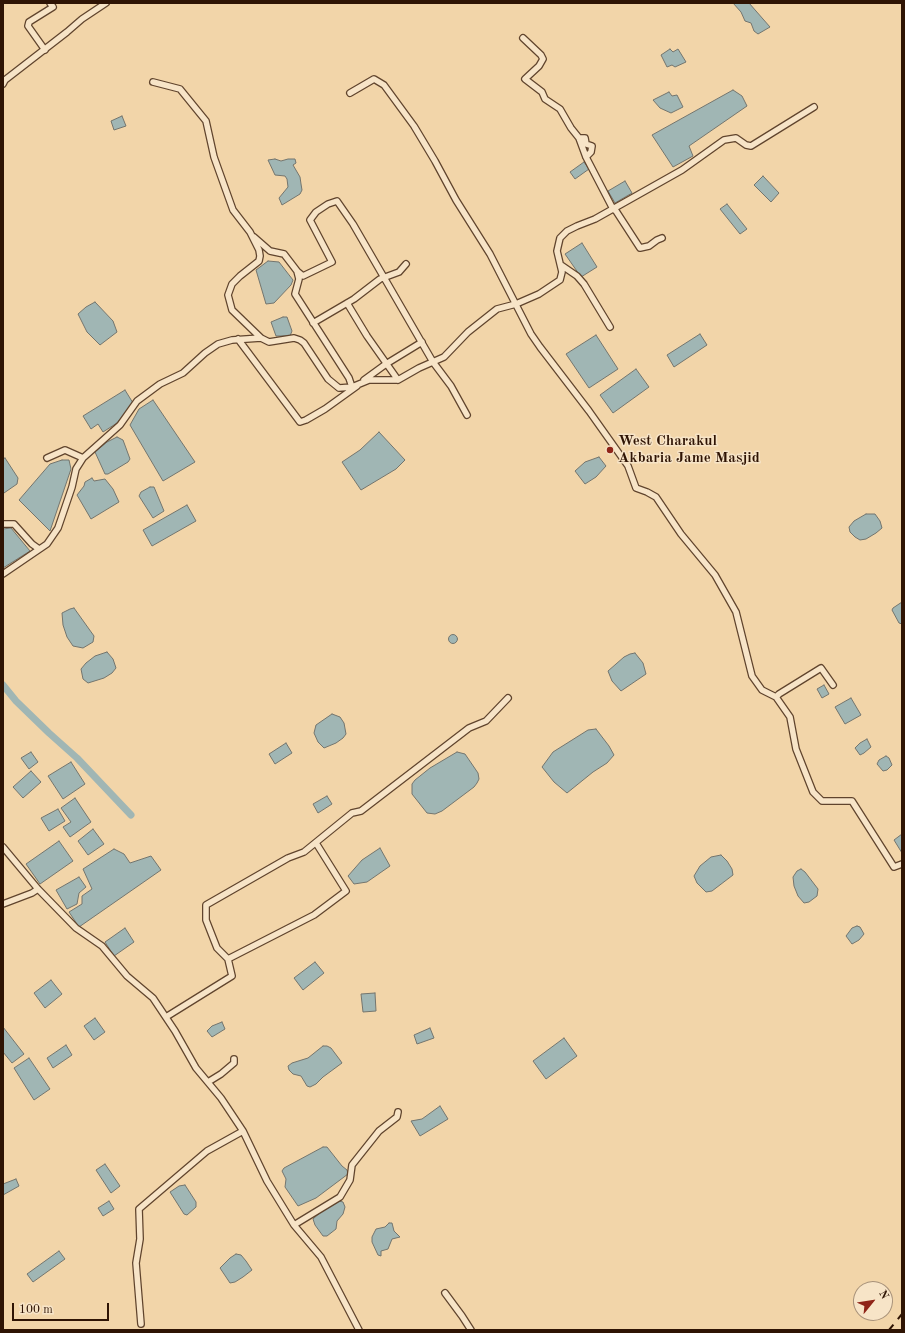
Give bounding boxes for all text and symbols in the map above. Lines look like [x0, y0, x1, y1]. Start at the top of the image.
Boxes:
place label: West Charakul Akbaria Jame Masjid [618, 432, 760, 467]
marker: West Charakul Akbaria Jame Masjid [605, 445, 615, 455]
north arrow [853, 1281, 893, 1321]
text: N [876, 1289, 890, 1302]
scale bar [14, 1295, 111, 1321]
text: 100 m [19, 1304, 53, 1316]

